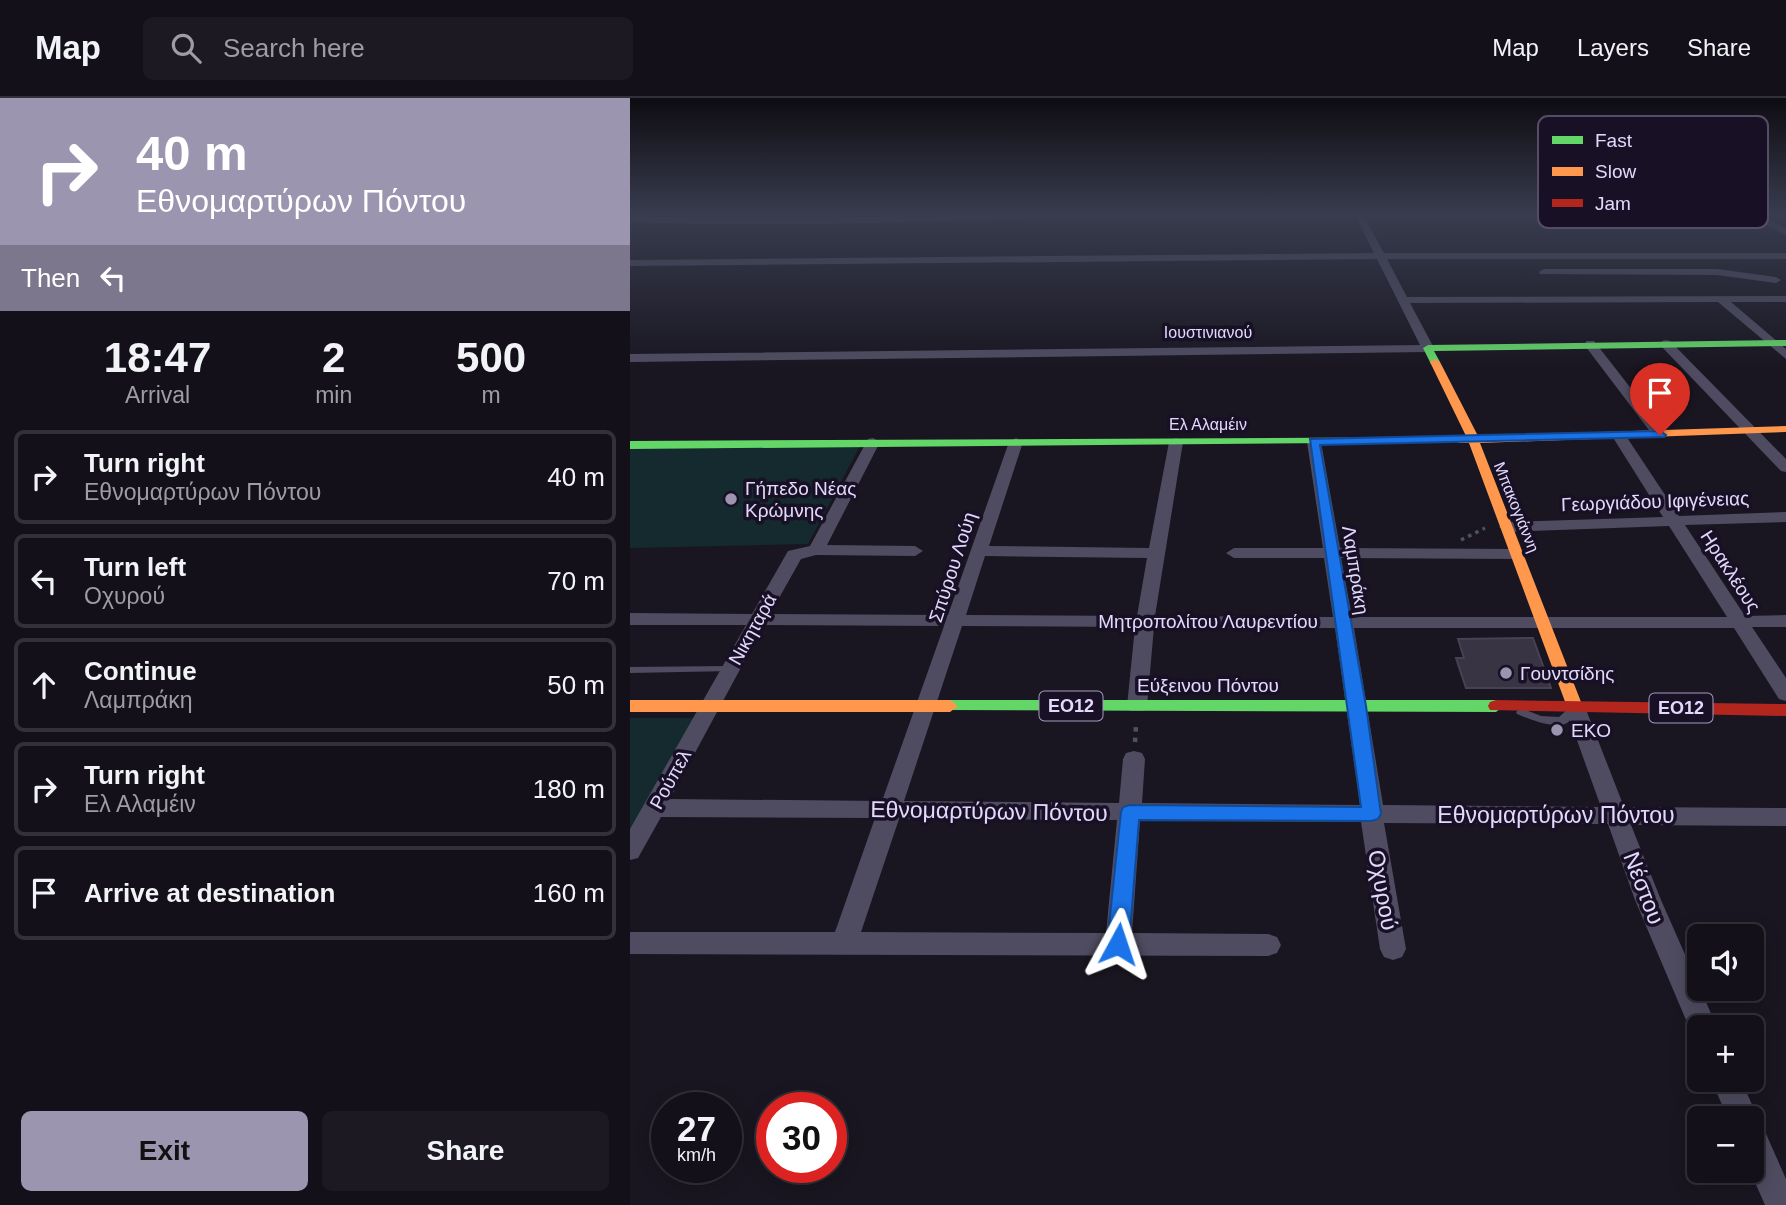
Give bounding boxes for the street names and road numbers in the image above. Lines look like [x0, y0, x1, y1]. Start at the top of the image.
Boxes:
street label: Ιουστινιανού [1164, 324, 1252, 341]
street label: Ελ Αλαμέιν [1169, 416, 1247, 433]
street label: Μπακογιάννη [1491, 460, 1542, 555]
street label: Γεωργιάδου Ιφιγένειας [1561, 488, 1749, 515]
street label: Σπύρου Λούη [925, 509, 980, 625]
street label: Λαμπράκη [1338, 524, 1373, 616]
street label: Ηρακλέους [1696, 527, 1765, 616]
street label: Νικηταρά [724, 590, 781, 668]
street label: Μητροπολίτου Λαυρεντίου [1098, 611, 1318, 632]
street label: Εύξεινου Πόντου [1137, 675, 1279, 696]
road number: ΕΟ12 [1040, 692, 1102, 720]
road number: ΕΟ12 [1650, 694, 1712, 722]
street label: Ρούπελ [646, 745, 696, 813]
street label: Εθνομαρτύρων Πόντου [870, 796, 1108, 826]
street label: Εθνομαρτύρων Πόντου [1437, 802, 1675, 828]
street label: Οχυρού [1363, 848, 1403, 932]
street label: Νέστου [1618, 848, 1670, 928]

